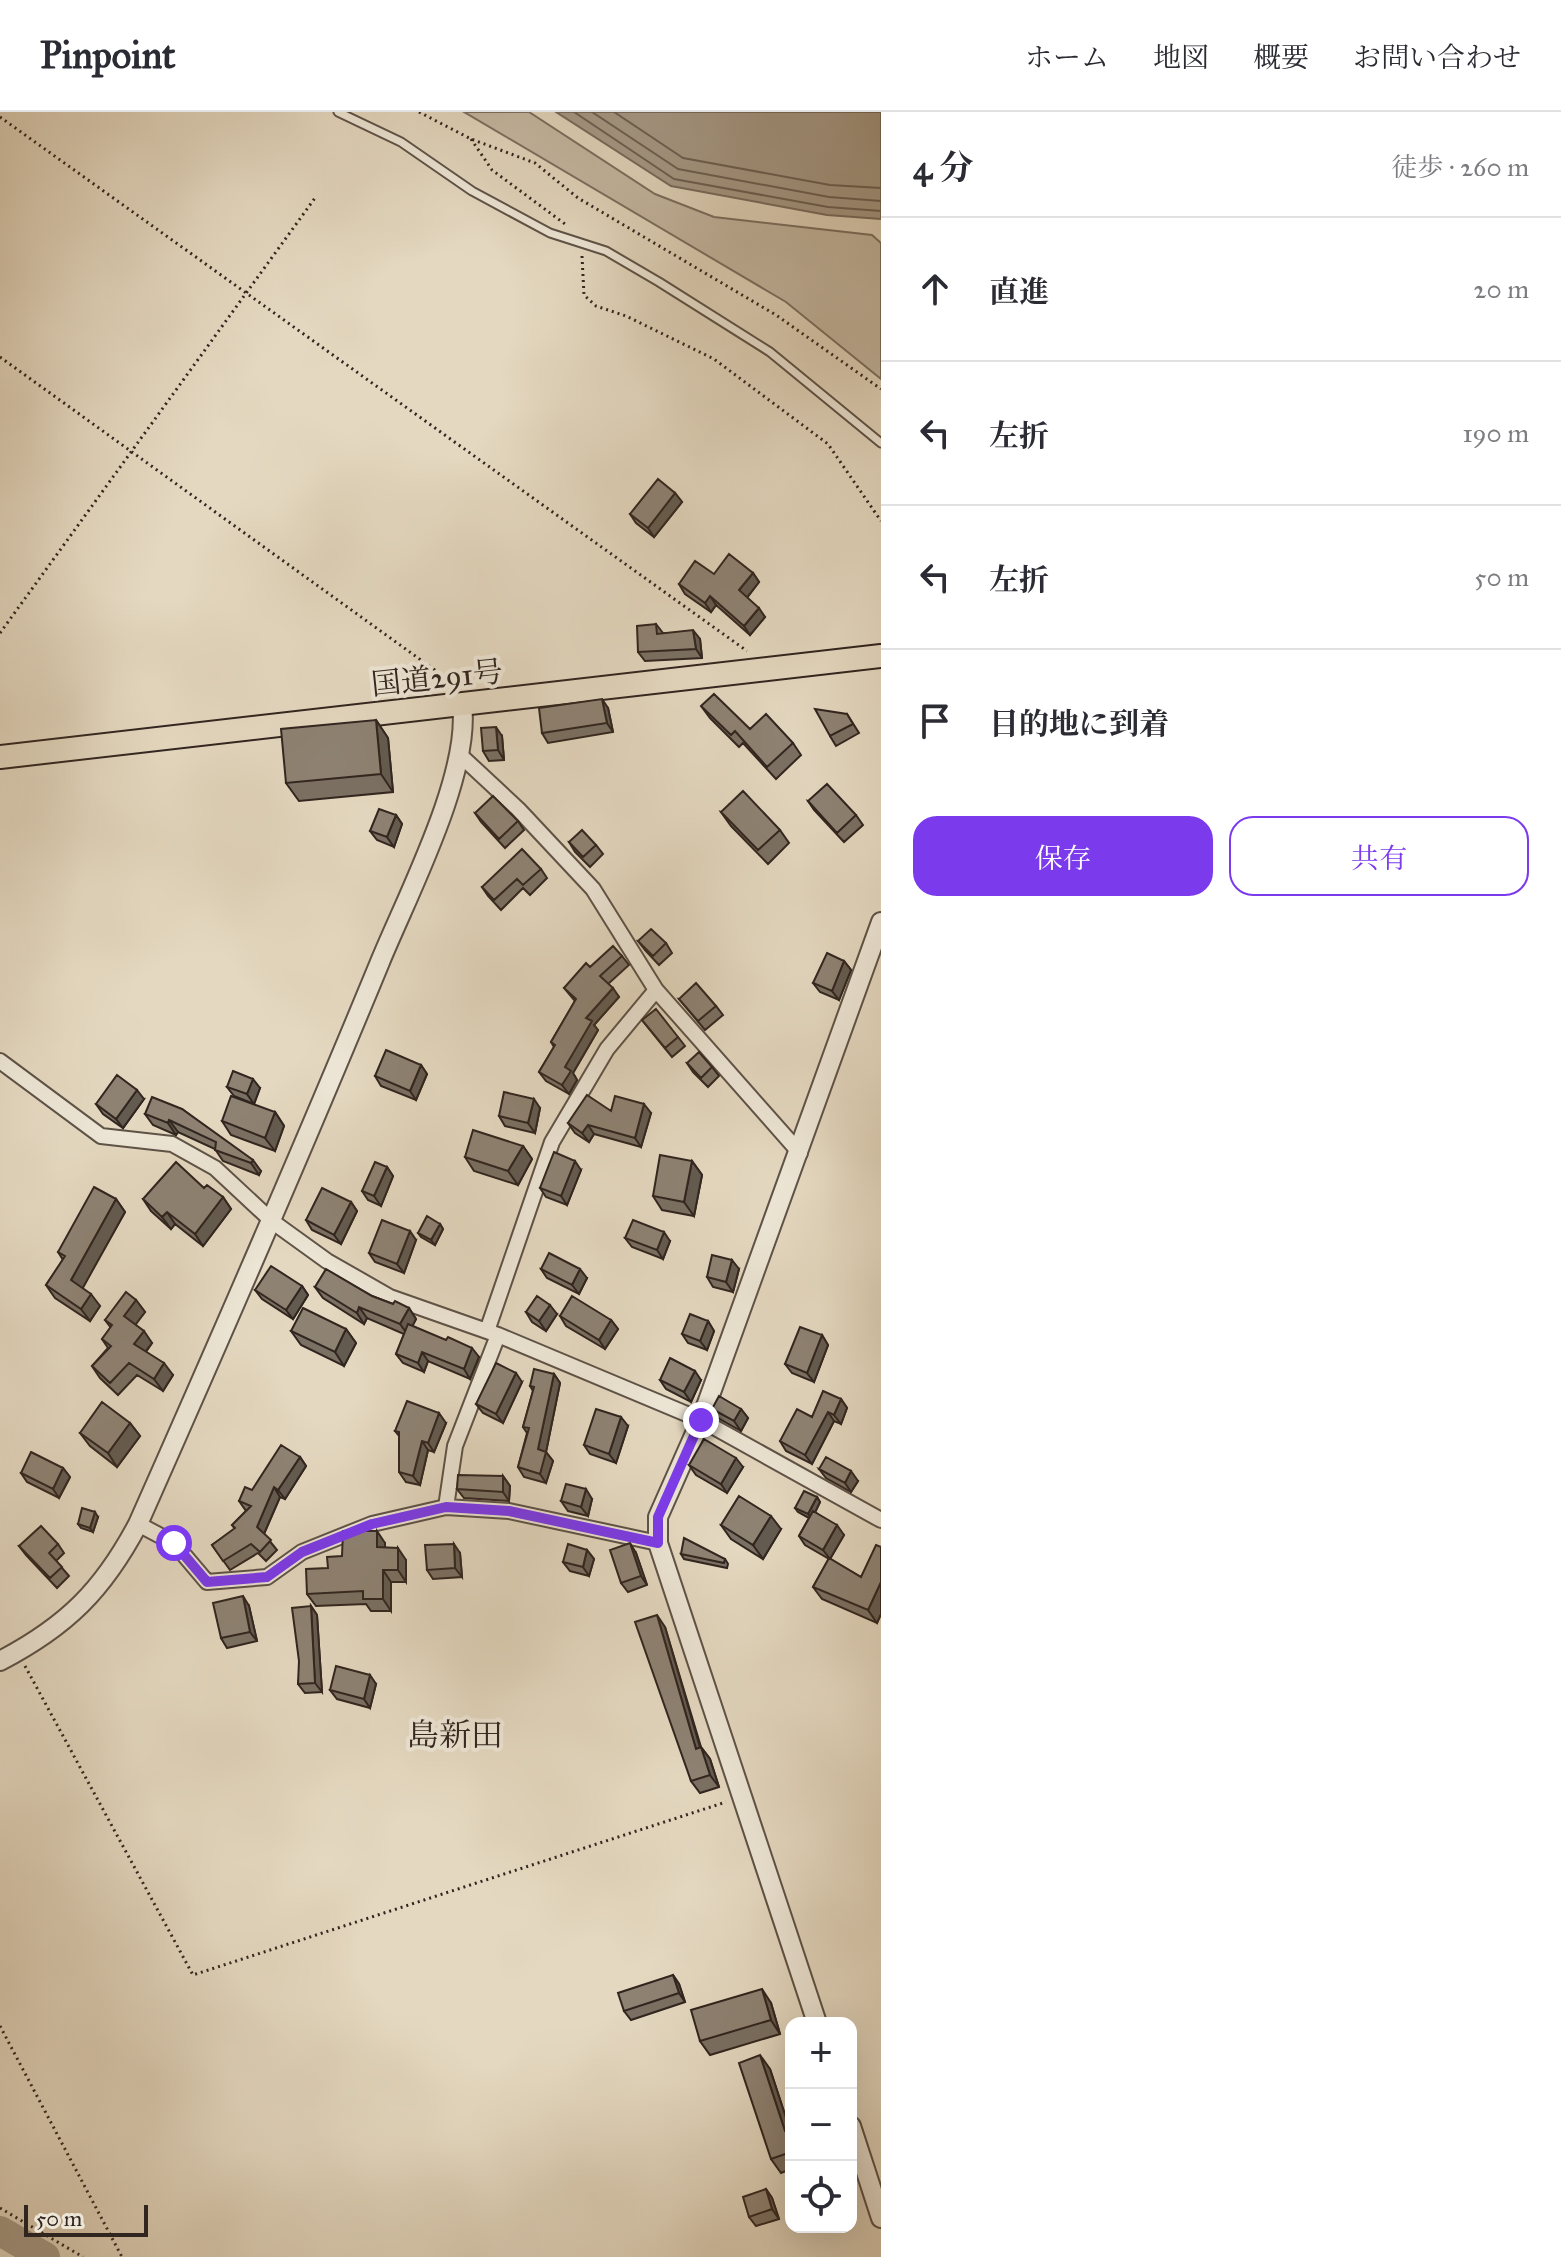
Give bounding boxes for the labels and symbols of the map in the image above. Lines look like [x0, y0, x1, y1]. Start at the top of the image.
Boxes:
street label: 国道291号 [369, 653, 505, 704]
route end [683, 1402, 719, 1438]
route start [156, 1525, 192, 1561]
district label: 島新田 [407, 1716, 503, 1755]
scale bar [24, 2201, 148, 2237]

